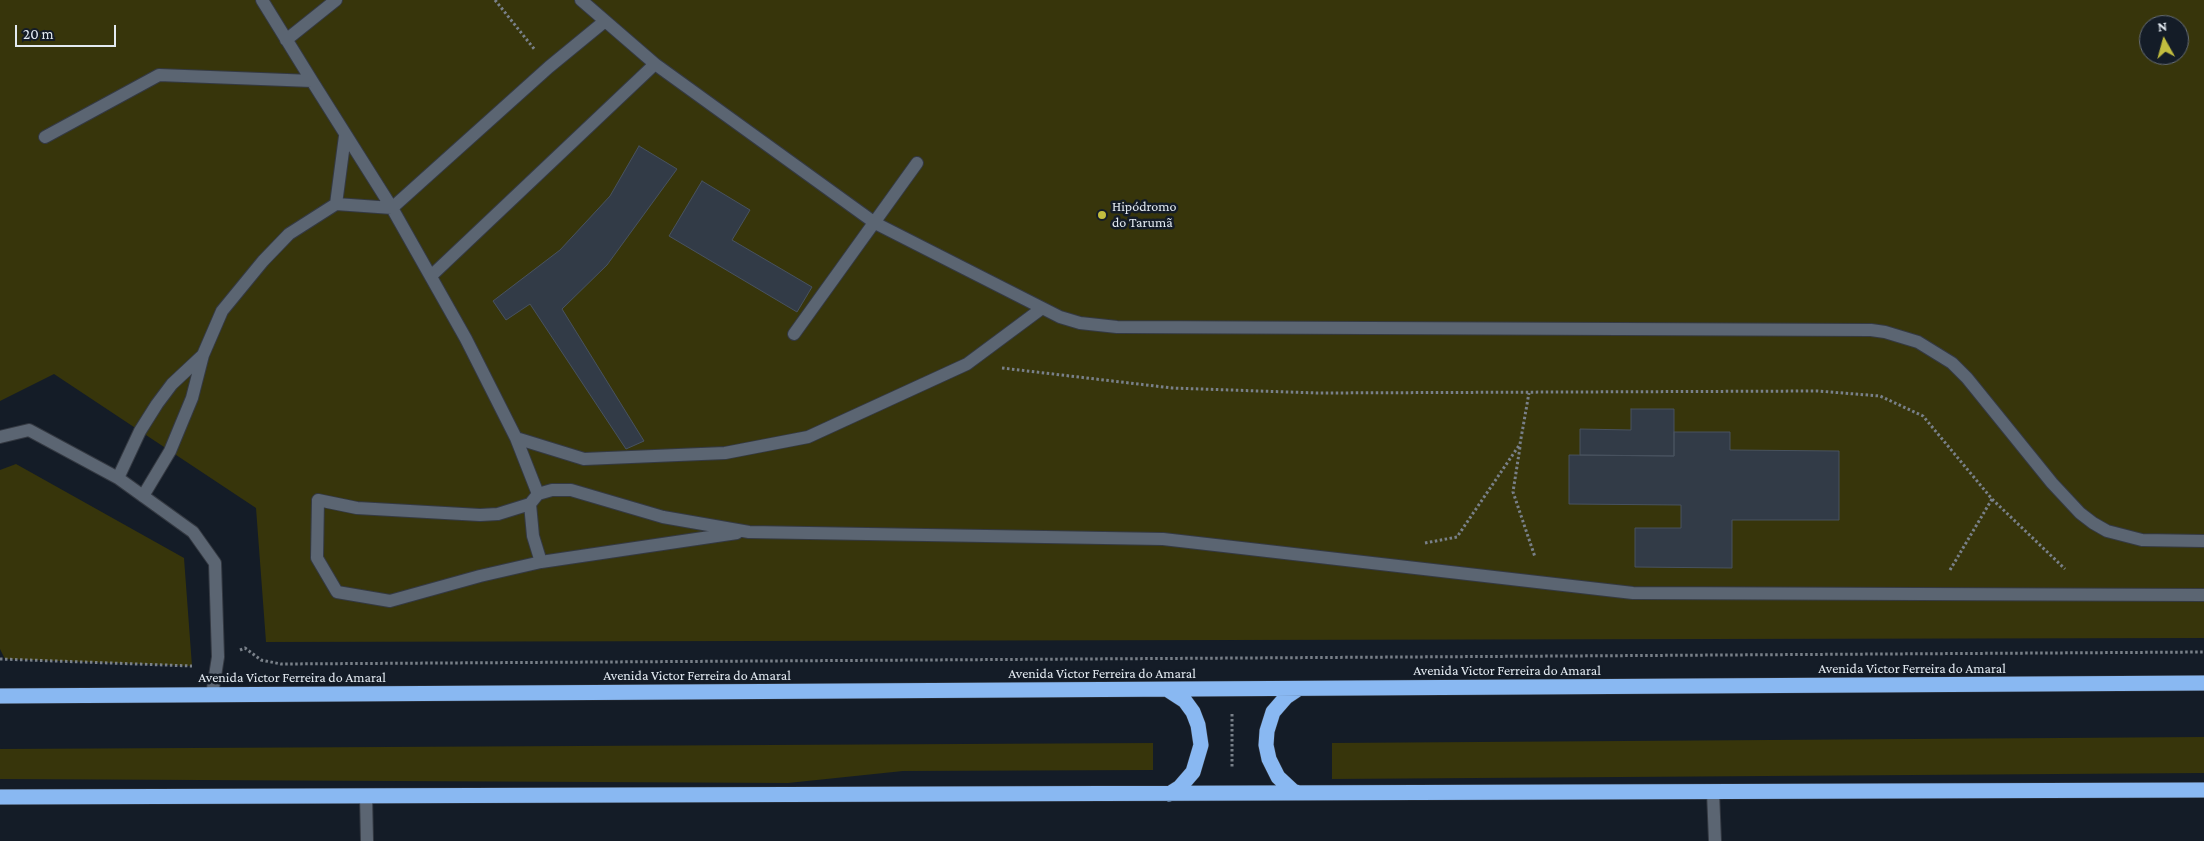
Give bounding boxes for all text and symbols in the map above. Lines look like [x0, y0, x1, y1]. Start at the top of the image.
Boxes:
scale bar [18, 15, 119, 47]
north arrow [2139, 15, 2189, 65]
text: N [2157, 18, 2168, 35]
text: 20 m [23, 26, 54, 42]
place label: Hipódromo do Tarumã [1112, 199, 1176, 232]
marker: Hipódromo do Tarumã [1096, 209, 1108, 221]
street label: Avenida Victor Ferreira do Amaral [1818, 661, 2006, 677]
street label: Avenida Victor Ferreira do Amaral [1413, 663, 1601, 679]
street label: Avenida Victor Ferreira do Amaral [1008, 666, 1196, 682]
street label: Avenida Victor Ferreira do Amaral [603, 668, 791, 684]
street label: Avenida Victor Ferreira do Amaral [198, 670, 386, 686]

